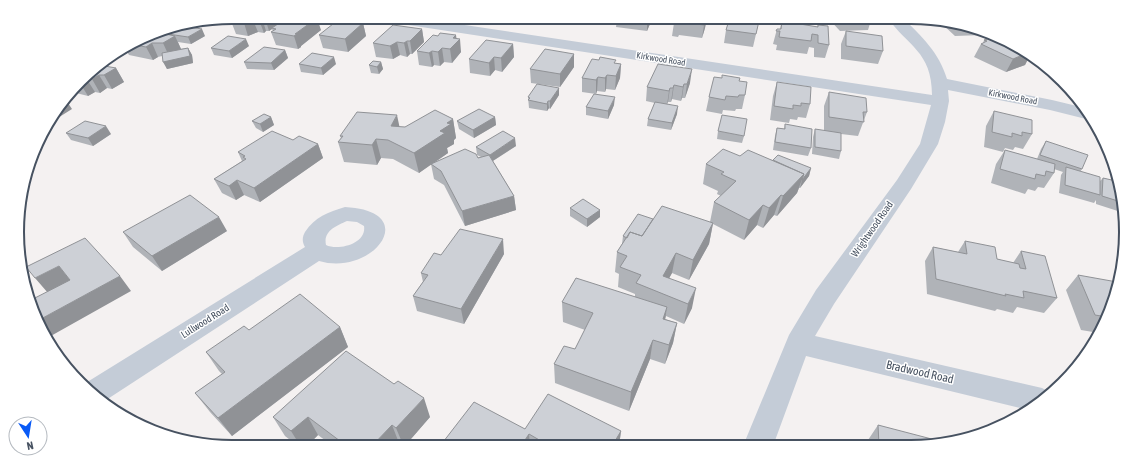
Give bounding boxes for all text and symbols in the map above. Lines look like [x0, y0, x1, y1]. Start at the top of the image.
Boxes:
street label: Kirkwood Road [636, 50, 686, 68]
street label: Kirkwood Road [988, 87, 1038, 107]
street label: Wrightwood Road [849, 199, 895, 259]
street label: Lullwood Road [179, 302, 231, 340]
street label: Bradwood Road [885, 357, 955, 387]
north arrow [8, 416, 48, 456]
text: N [26, 439, 35, 452]

